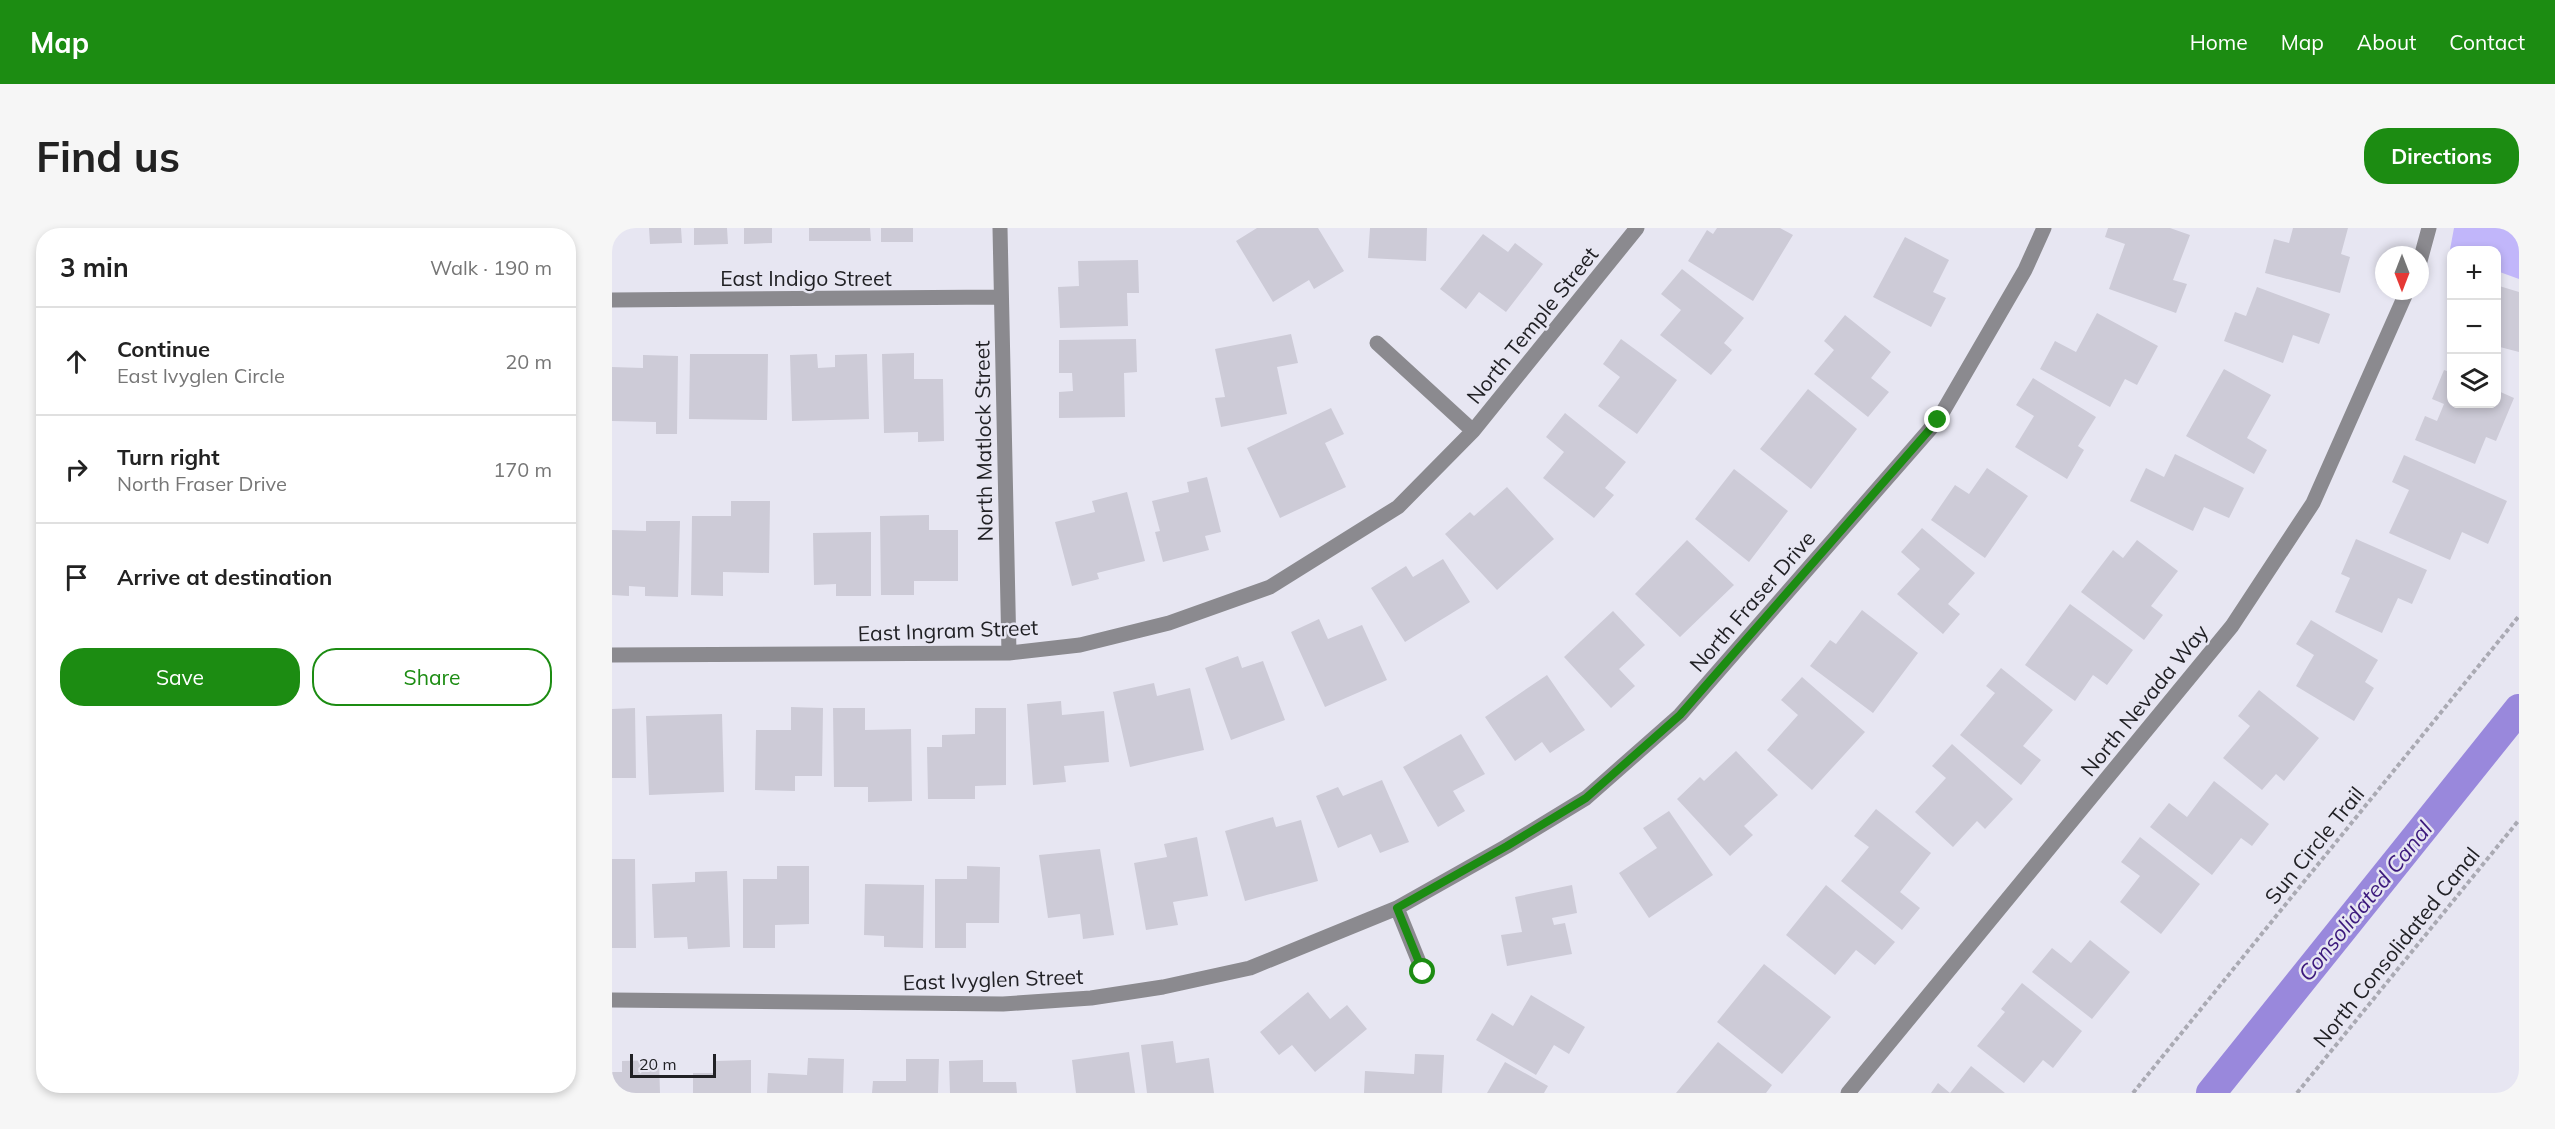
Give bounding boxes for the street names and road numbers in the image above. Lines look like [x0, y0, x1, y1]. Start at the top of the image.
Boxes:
street label: North Temple Street [1461, 241, 1603, 409]
street label: East Indigo Street [720, 265, 892, 291]
street label: North Matlock Street [968, 340, 998, 542]
street label: North Fraser Drive [1684, 525, 1820, 677]
street label: East Ingram Street [857, 614, 1039, 646]
street label: North Nevada Way [2075, 619, 2213, 781]
street label: Sun Circle Trail [2259, 781, 2369, 909]
street label: North Consolidated Canal [2307, 842, 2485, 1052]
street label: East Ivyglen Street [902, 963, 1084, 995]

